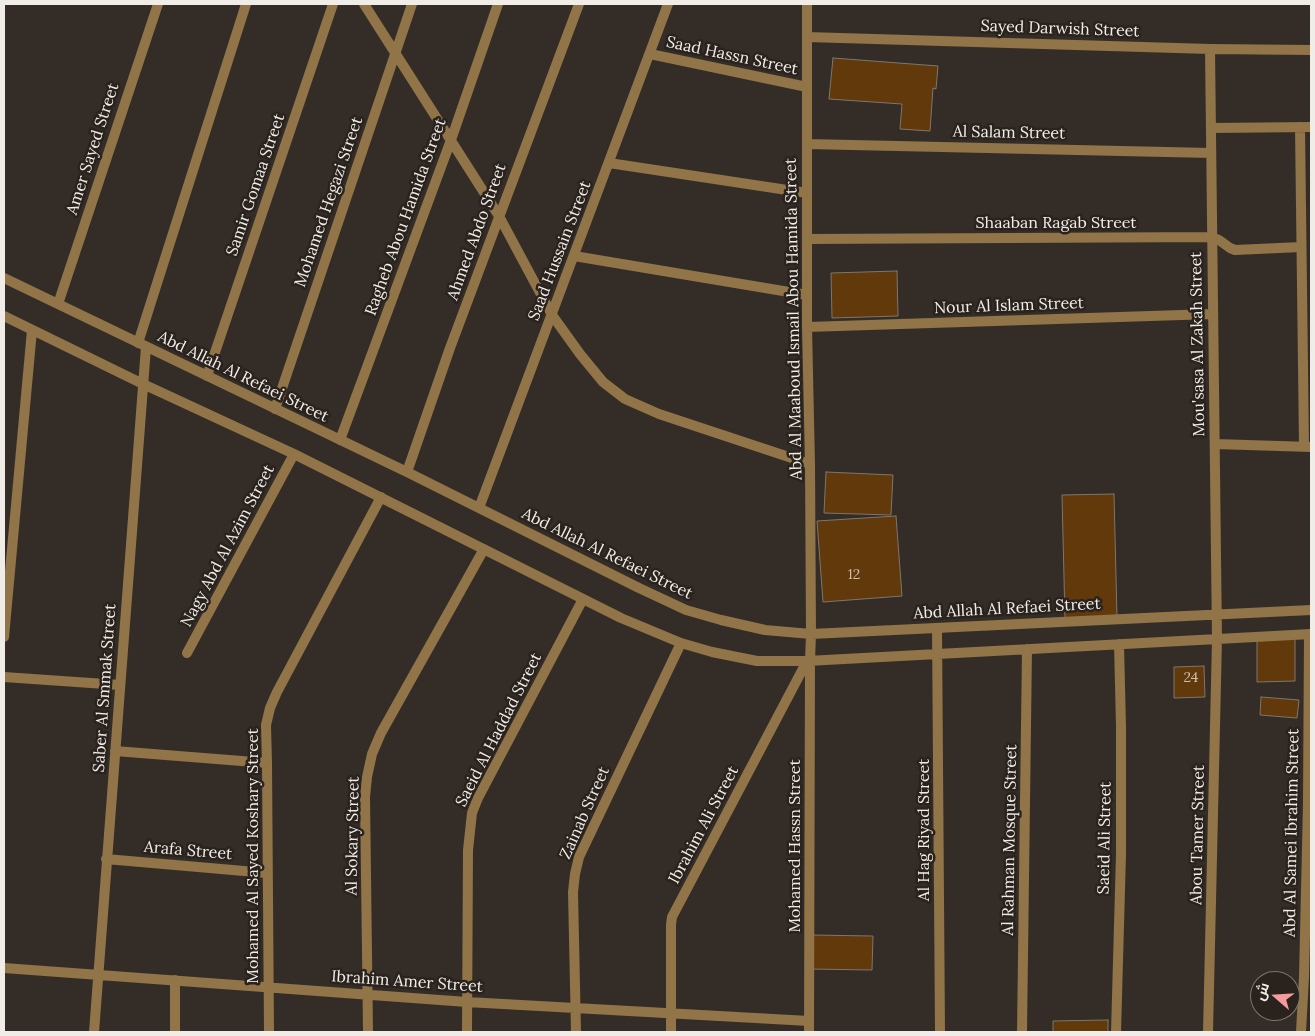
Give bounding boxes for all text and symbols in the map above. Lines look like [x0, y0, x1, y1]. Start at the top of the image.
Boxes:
street label: Sayed Darwish Street [980, 17, 1140, 41]
street label: Saad Hassn Street [664, 33, 800, 79]
street label: Amer Sayed Street [63, 81, 123, 217]
street label: Samir Gomaa Street [223, 111, 289, 259]
street label: Mohamed Hegazi Street [291, 114, 367, 290]
street label: Ragheb Abou Hamida Street [361, 116, 451, 318]
street label: Al Salam Street [953, 122, 1065, 144]
street label: Abd Al Maaboud Ismail Abou Hamida Street [782, 158, 806, 480]
street label: Ahmed Abdo Street [443, 161, 511, 303]
street label: Saad Hussain Street [525, 179, 595, 323]
street label: Shaaban Ragab Street [976, 213, 1136, 233]
street label: Mou'sasa Al Zakah Street [1187, 251, 1209, 437]
street label: Nour Al Islam Street [934, 294, 1084, 318]
street label: Abd Allah Al Refaei Street [155, 327, 331, 427]
street label: Nagy Abd Al Azim Street [177, 462, 279, 630]
street label: Abd Allah Al Refaei Street [519, 504, 695, 604]
house number: 12 [848, 567, 860, 583]
street label: Abd Allah Al Refaei Street [913, 595, 1101, 623]
street label: Saber Al Smmak Street [90, 603, 120, 773]
street label: Saeid Al Haddad Street [452, 650, 546, 810]
house number: 24 [1184, 670, 1198, 686]
street label: Mohamed Al Sayed Koshary Street [243, 728, 263, 984]
street label: Abd Al Samei Ibrahim Street [1281, 729, 1303, 937]
street label: Al Rahman Mosque Street [999, 744, 1021, 936]
street label: Mohamed Hassn Street [785, 759, 805, 933]
street label: Al Hag Riyad Street [914, 759, 934, 901]
street label: Ibrahim Ali Street [665, 763, 743, 887]
street label: Zainab Street [556, 764, 614, 862]
street label: Abou Tamer Street [1187, 765, 1209, 905]
street label: Al Sokary Street [342, 776, 364, 896]
street label: Saeid Ali Street [1094, 781, 1116, 895]
street label: Arafa Street [143, 838, 233, 864]
street label: Ibrahim Amer Street [331, 967, 483, 997]
north arrow [1250, 971, 1300, 1021]
text: ش [1250, 980, 1273, 1003]

